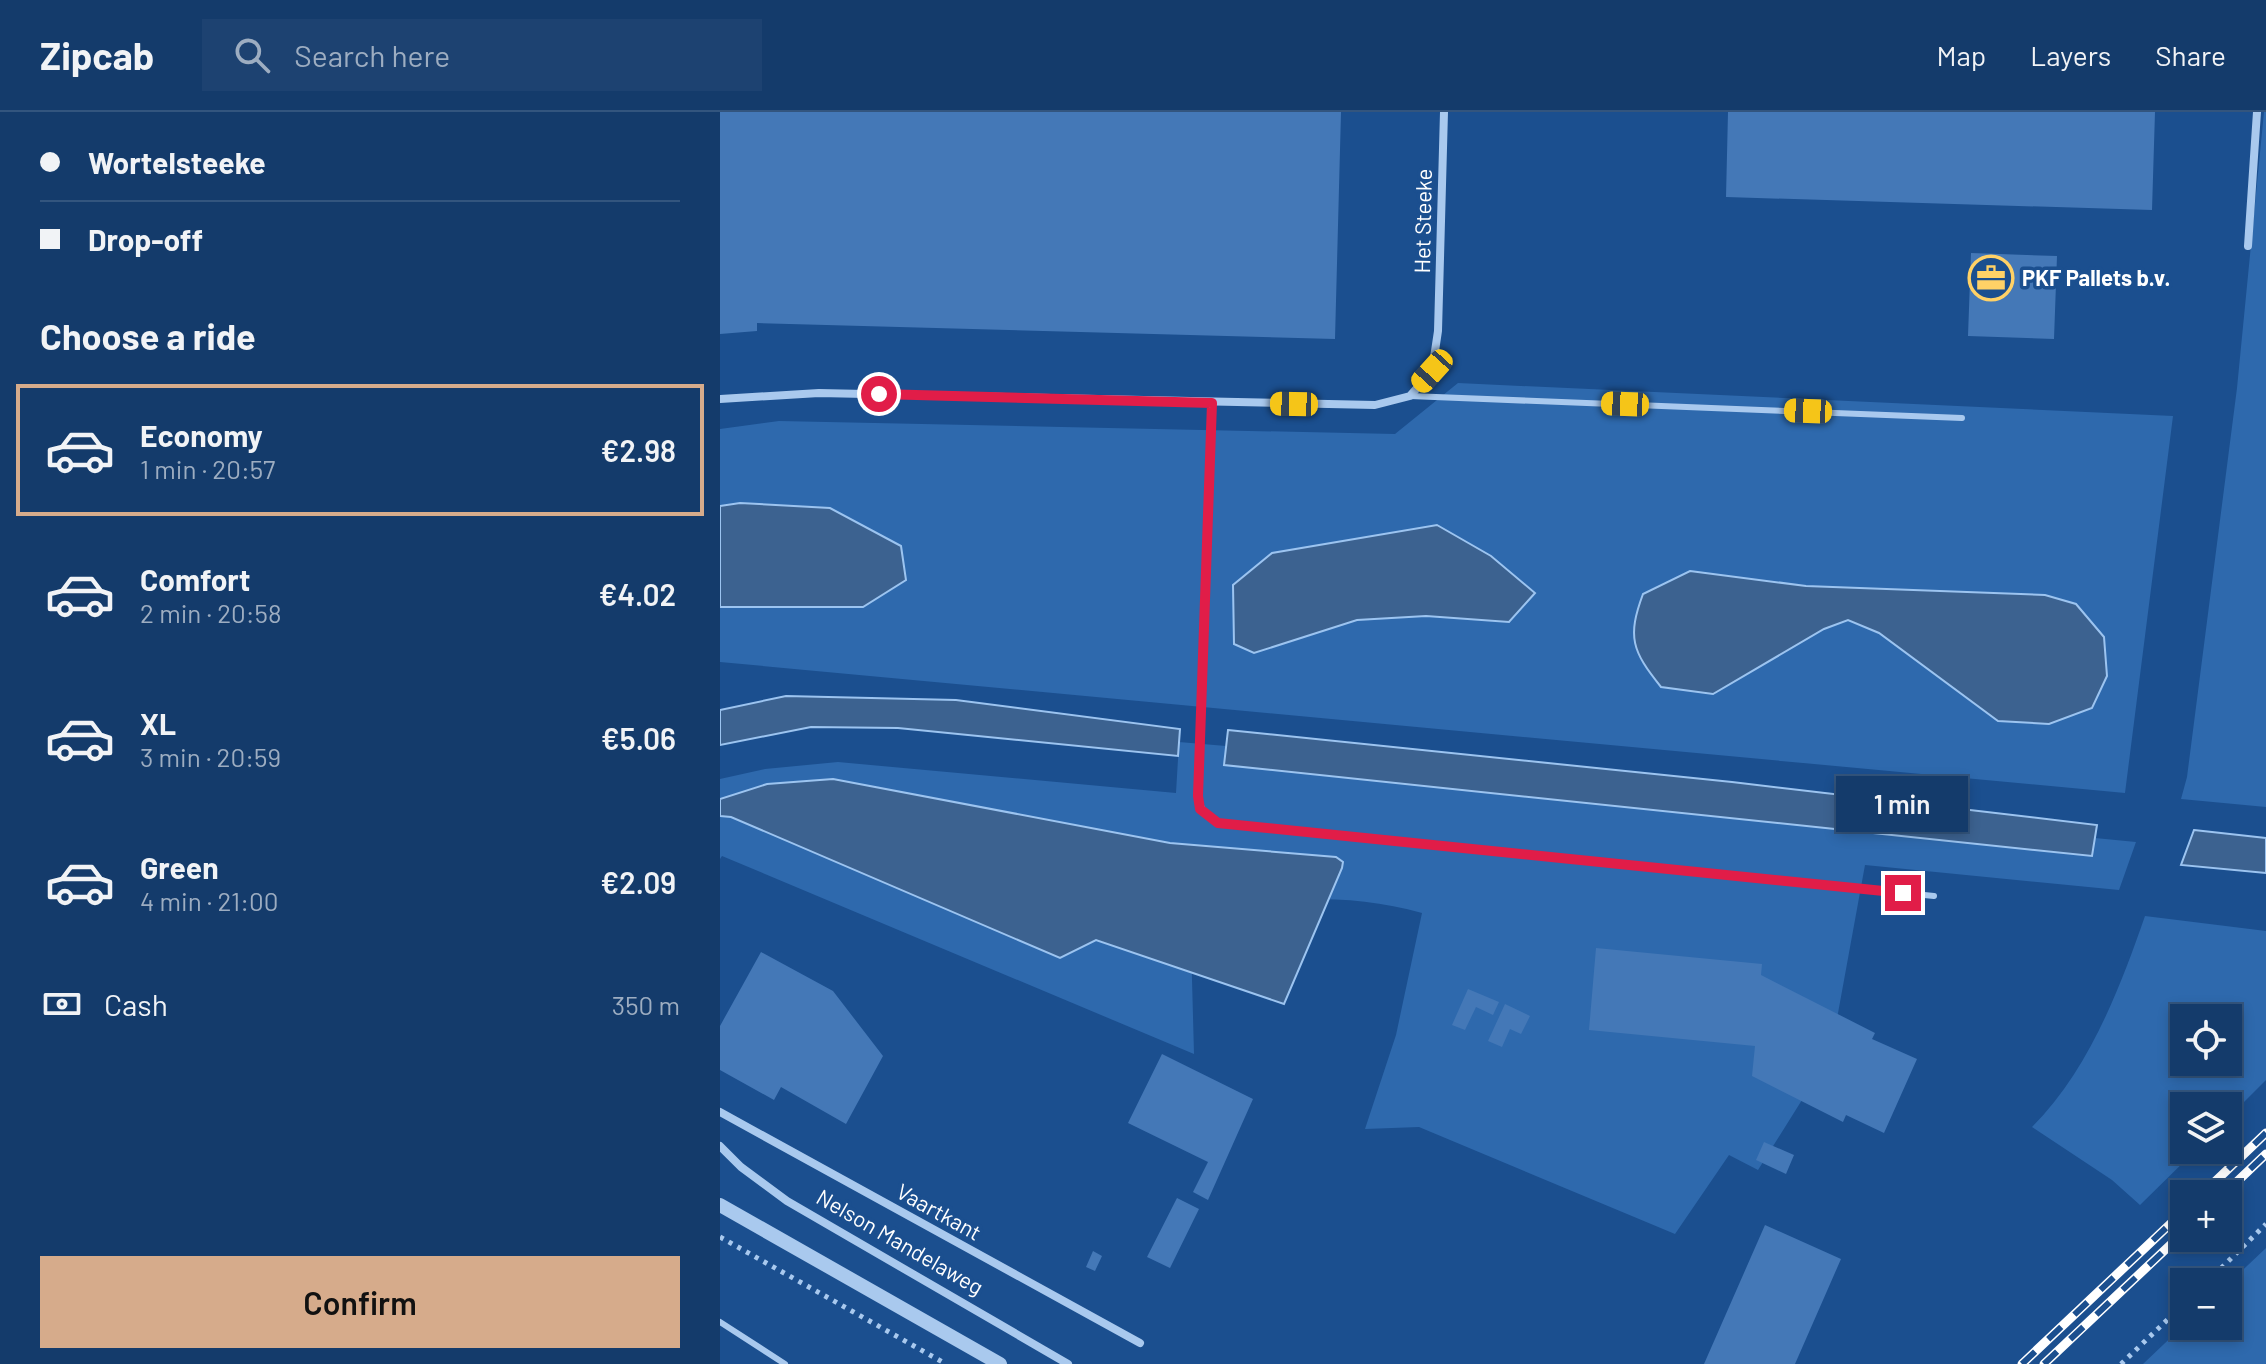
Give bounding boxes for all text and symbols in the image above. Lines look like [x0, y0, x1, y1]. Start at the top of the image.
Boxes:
search box [202, 19, 762, 91]
text: Zipcab [40, 32, 154, 78]
icon: search [230, 33, 274, 77]
text: Search here [294, 37, 450, 73]
text: Map [1936, 38, 1986, 72]
text: Layers [2030, 38, 2111, 72]
text: Share [2155, 38, 2226, 72]
text: Wortelsteeke [88, 144, 266, 180]
street label: Het Steeke [1408, 168, 1436, 274]
text: Drop-off [88, 221, 203, 257]
office icon: PKF Pallets b.v. [1967, 254, 2015, 302]
place label: PKF Pallets b.v. [2022, 264, 2170, 290]
text: Choose a ride [40, 314, 256, 357]
car [1407, 345, 1457, 397]
route start [861, 376, 897, 412]
car [1601, 391, 1649, 417]
car [1270, 392, 1318, 416]
car [1784, 398, 1832, 424]
icon: car [44, 414, 116, 486]
text: Economy [140, 417, 263, 453]
text: €2.98 [600, 432, 676, 468]
text: 1 min · 20:57 [140, 453, 275, 484]
icon: car [44, 558, 116, 630]
text: Comfort [140, 561, 250, 597]
text: €4.02 [599, 576, 676, 612]
text: 2 min · 20:58 [140, 597, 282, 628]
icon: car [44, 702, 116, 774]
text: XL [140, 705, 176, 741]
text: €5.06 [601, 720, 676, 756]
text: 3 min · 20:59 [140, 741, 281, 772]
callout: 1 min [1837, 777, 1969, 833]
text: 1 min [1874, 788, 1930, 819]
icon: car [44, 846, 116, 918]
text: Green [140, 849, 219, 885]
text: €2.09 [600, 864, 676, 900]
route end [1885, 875, 1921, 911]
text: 4 min · 21:00 [140, 885, 278, 916]
icon: cash [40, 982, 84, 1026]
text: Cash [104, 986, 168, 1022]
text: 350 m [612, 989, 680, 1020]
map controls [2170, 1004, 2242, 1340]
button: locate [2170, 1004, 2242, 1076]
button: layers [2170, 1092, 2242, 1164]
street label: Vaartkant [893, 1177, 986, 1245]
button: + [2170, 1180, 2242, 1252]
street label: Nelson Mandelaweg [813, 1183, 988, 1299]
button: Confirm [40, 1256, 680, 1348]
button: − [2170, 1268, 2242, 1340]

